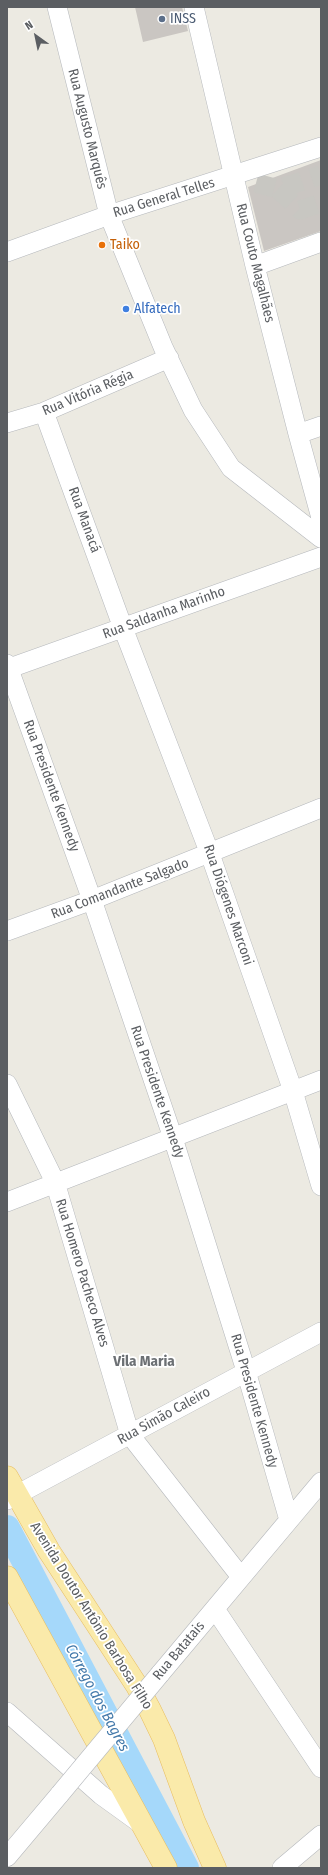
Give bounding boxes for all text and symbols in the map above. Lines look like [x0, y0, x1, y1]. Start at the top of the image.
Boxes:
place label: INSS [170, 11, 196, 27]
marker: INSS [157, 14, 167, 24]
north arrow [16, 16, 56, 56]
text: N [23, 18, 35, 33]
street label: Rua Augusto Marquês [64, 67, 110, 191]
street label: Rua General Telles [111, 175, 217, 221]
street label: Rua Couto Magalhães [232, 202, 278, 324]
place label: Taiko [110, 237, 140, 253]
marker: Taiko [97, 240, 107, 250]
place label: Alfatech [134, 301, 181, 317]
marker: Alfatech [121, 304, 131, 314]
street label: Rua Vitória Régia [40, 366, 136, 420]
street label: Rua Manacá [64, 485, 104, 555]
street label: Rua Saldanha Marinho [101, 583, 227, 643]
street label: Rua Presidente Kennedy [19, 718, 83, 854]
street label: Rua Diógenes Marconi [200, 843, 256, 967]
street label: Rua Comandante Salgado [49, 855, 191, 923]
street label: Rua Presidente Kennedy [126, 1024, 188, 1160]
street label: Rua Homero Pacheco Alves [51, 1197, 113, 1349]
street label: Rua Presidente Kennedy [227, 1332, 281, 1470]
district label: Vila Maria [113, 1353, 175, 1371]
street label: Rua Simão Caleiro [115, 1384, 213, 1448]
street label: Avenida Doutor Antônio Barbosa Filho [26, 1519, 156, 1713]
street label: Rua Batatais [149, 1618, 209, 1684]
water label: Córrego dos Bagres [61, 1641, 133, 1755]

